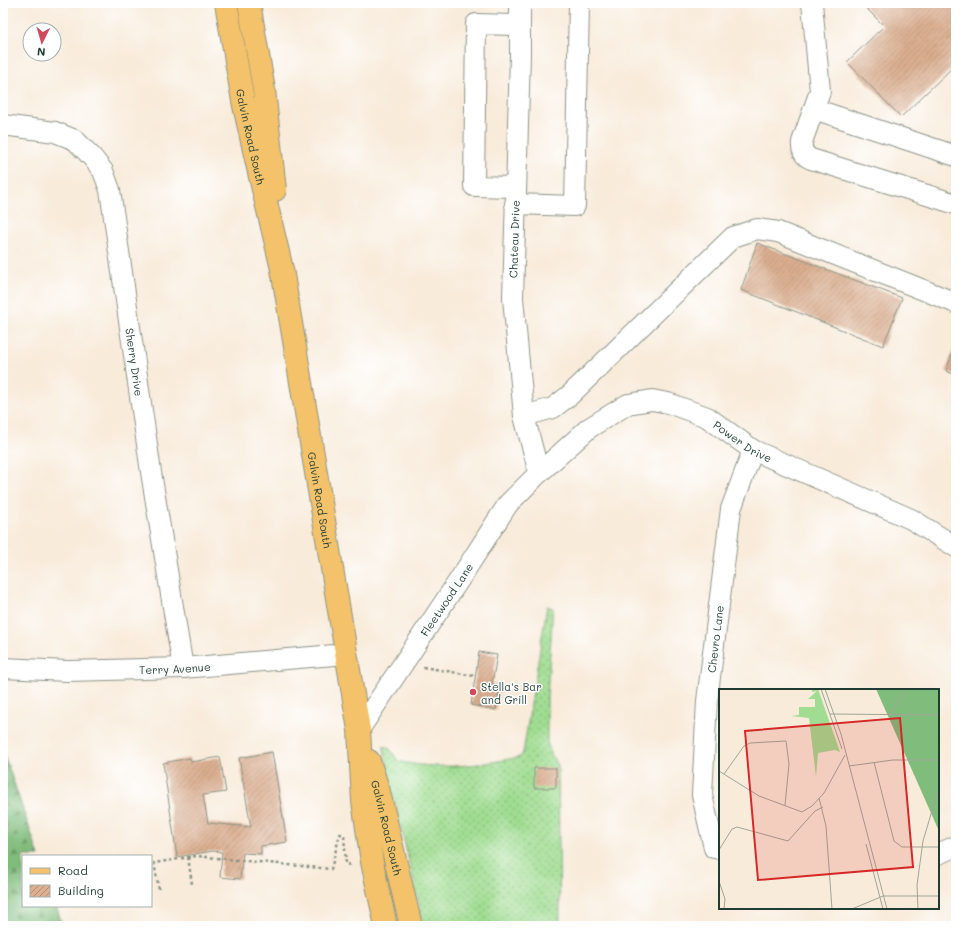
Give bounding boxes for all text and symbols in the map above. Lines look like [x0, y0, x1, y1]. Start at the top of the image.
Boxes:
north arrow [22, 22, 62, 62]
text: N [36, 45, 46, 60]
street label: Galvin Road South [234, 88, 269, 186]
street label: Chateau Drive [505, 200, 523, 278]
street label: Sherry Drive [123, 327, 147, 397]
street label: Power Drive [711, 417, 775, 465]
street label: Galvin Road South [305, 451, 336, 549]
street label: Fleetwood Lane [416, 560, 476, 639]
street label: Chevro Lane [703, 604, 726, 674]
street label: Terry Avenue [139, 658, 211, 677]
place label: Stella's Bar and Grill [481, 679, 542, 707]
marker: Stella's Bar and Grill [468, 687, 478, 697]
inset map [719, 689, 939, 909]
street label: Galvin Road South [368, 778, 406, 877]
legend [22, 855, 152, 907]
text: Road [58, 862, 88, 878]
text: Building [58, 882, 104, 898]

